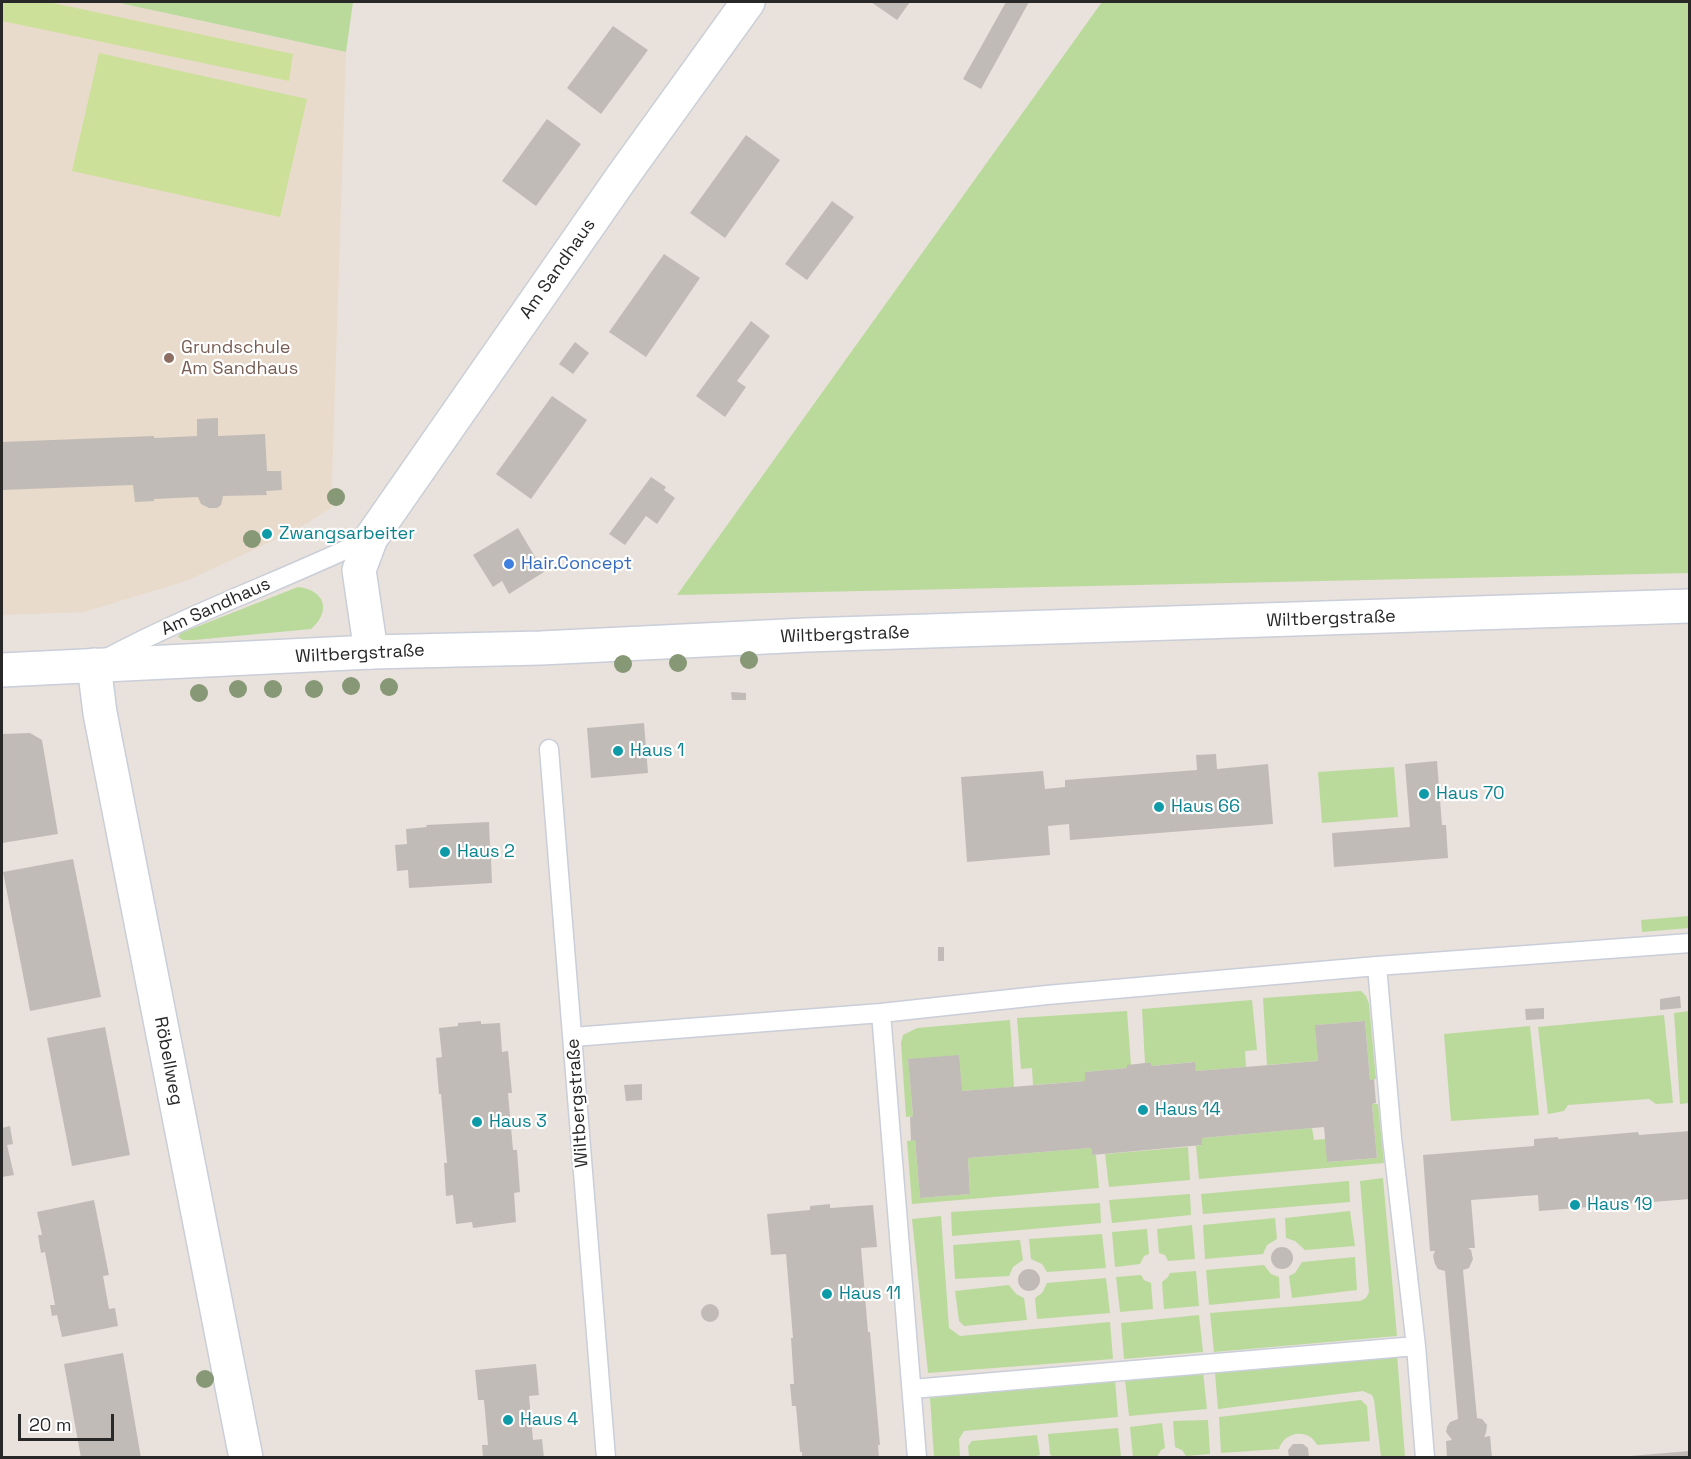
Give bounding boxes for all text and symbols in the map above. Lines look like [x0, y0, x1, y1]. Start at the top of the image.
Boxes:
street label: Am Sandhaus [516, 215, 600, 323]
place label: Grundschule Am Sandhaus [181, 337, 298, 380]
marker: Grundschule Am Sandhaus [162, 351, 176, 365]
place label: Zwangsarbeiter [279, 523, 415, 545]
marker: Zwangsarbeiter [260, 527, 274, 541]
place label: Hair.Concept [521, 553, 632, 575]
marker: Hair.Concept [502, 557, 516, 571]
street label: Am Sandhaus [158, 573, 274, 641]
street label: Wiltbergstraße [1266, 606, 1396, 632]
street label: Wiltbergstraße [780, 622, 910, 648]
street label: Wiltbergstraße [295, 640, 425, 668]
place label: Haus 1 [630, 740, 685, 762]
marker: Haus 1 [611, 744, 625, 758]
place label: Haus 70 [1436, 783, 1505, 805]
marker: Haus 70 [1417, 787, 1431, 801]
place label: Haus 66 [1171, 796, 1240, 818]
marker: Haus 66 [1152, 800, 1166, 814]
place label: Haus 2 [457, 841, 515, 863]
marker: Haus 2 [438, 845, 452, 859]
street label: Röbellweg [149, 1015, 187, 1107]
street label: Wiltbergstraße [563, 1038, 593, 1168]
place label: Haus 14 [1155, 1099, 1221, 1121]
marker: Haus 14 [1136, 1103, 1150, 1117]
place label: Haus 3 [489, 1111, 547, 1133]
marker: Haus 3 [470, 1115, 484, 1129]
place label: Haus 19 [1587, 1194, 1653, 1216]
marker: Haus 19 [1568, 1198, 1582, 1212]
place label: Haus 11 [839, 1283, 901, 1305]
marker: Haus 11 [820, 1287, 834, 1301]
scale bar [21, 1402, 117, 1440]
place label: Haus 4 [520, 1409, 578, 1431]
text: 20 m [29, 1413, 72, 1436]
marker: Haus 4 [501, 1413, 515, 1427]

